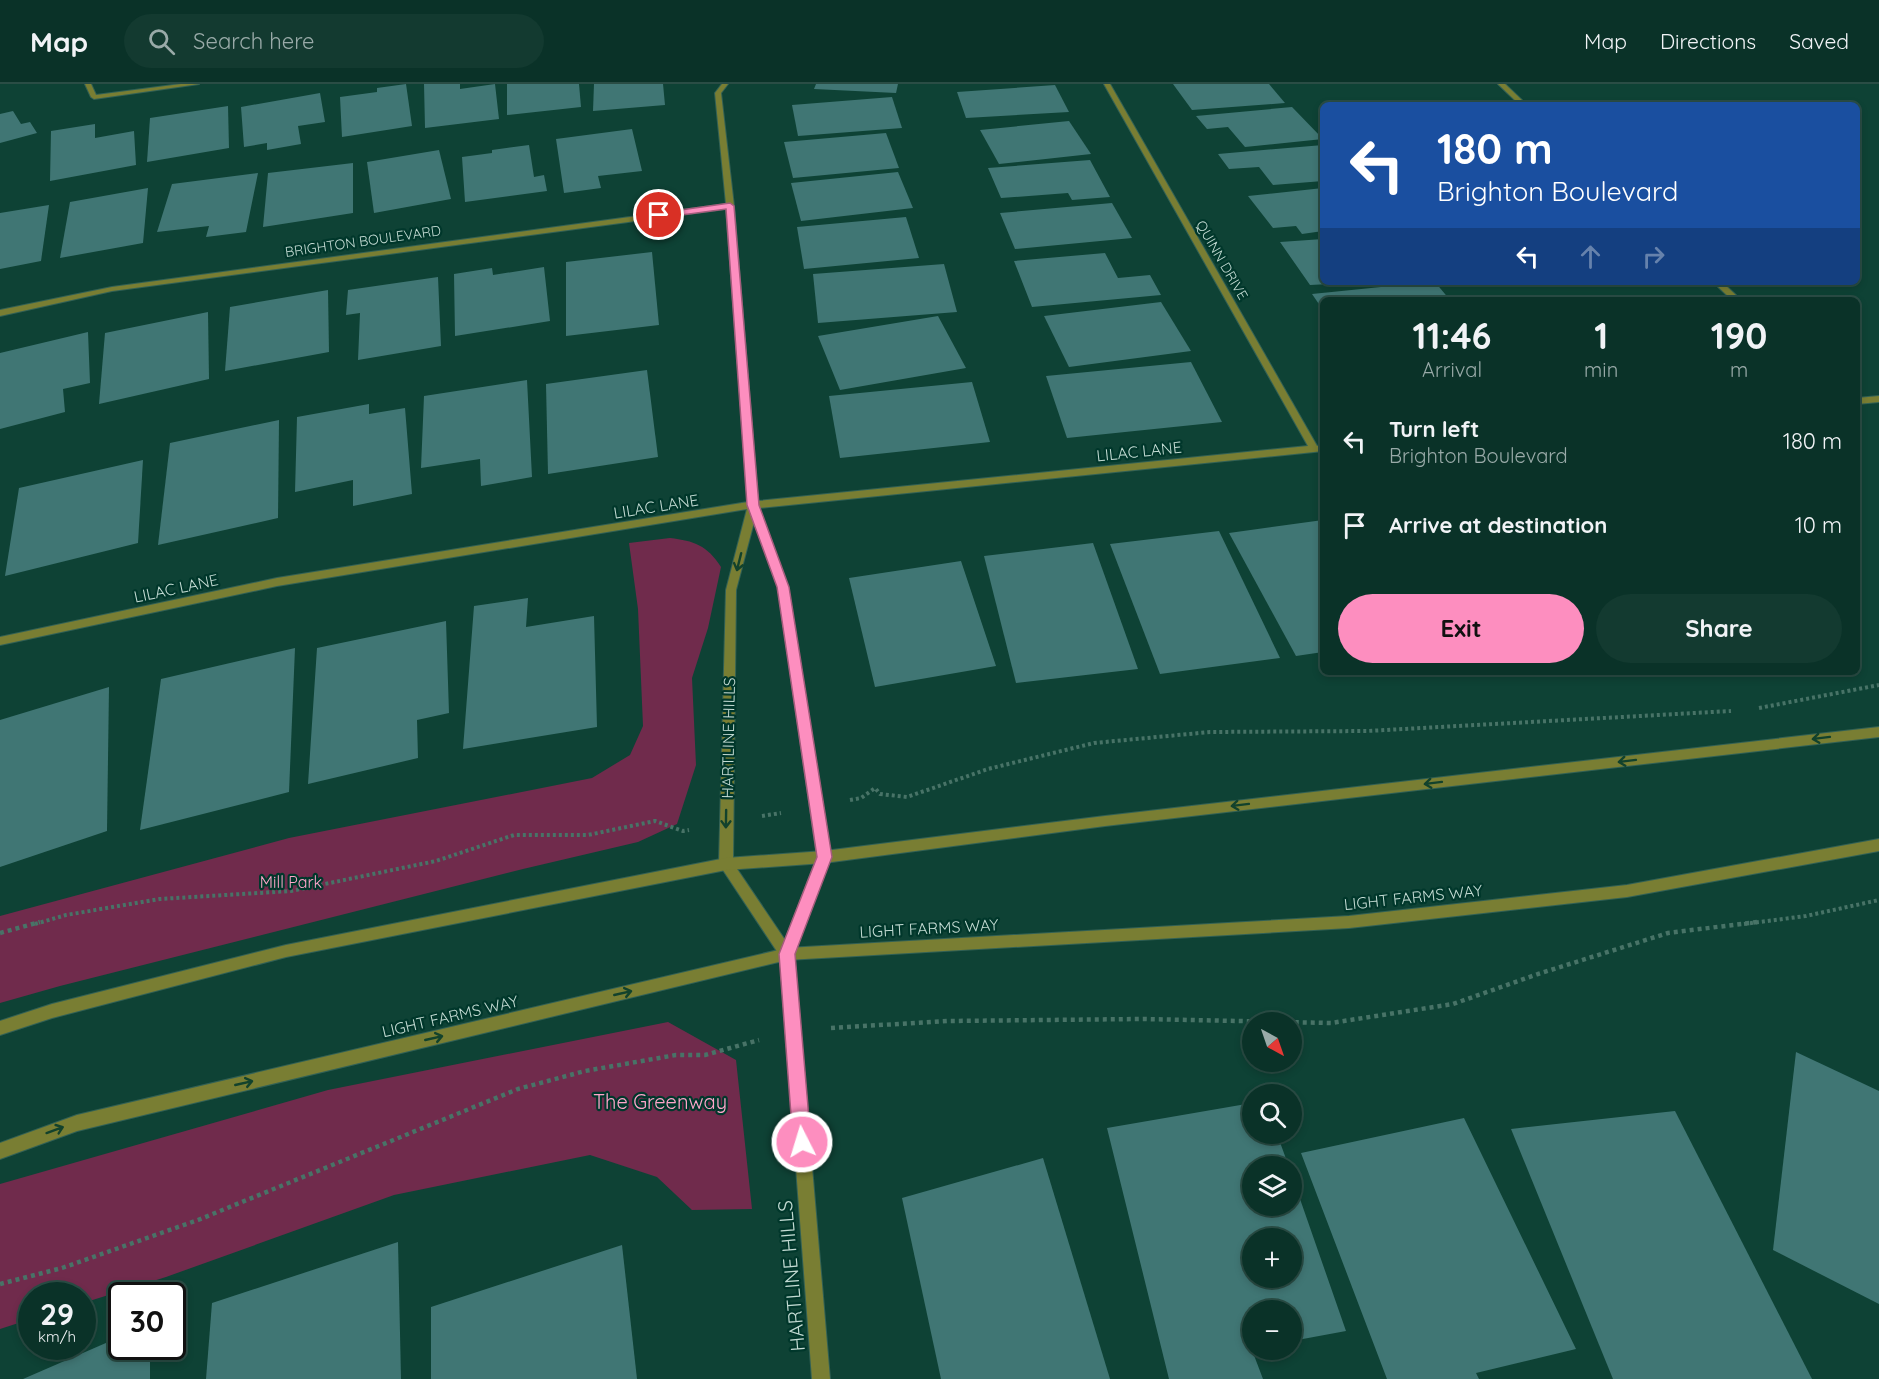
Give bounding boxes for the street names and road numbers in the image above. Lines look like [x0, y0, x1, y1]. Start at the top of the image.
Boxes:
street label: QUINN DRIVE [1192, 217, 1252, 303]
street label: BRIGHTON BOULEVARD [284, 221, 442, 261]
street label: LILAC LANE [1095, 437, 1183, 465]
street label: LILAC LANE [612, 489, 700, 523]
street label: LILAC LANE [132, 569, 220, 607]
street label: HARTLINE HILLS [717, 677, 739, 799]
street label: LIGHT FARMS WAY [1343, 880, 1483, 914]
street label: LIGHT FARMS WAY [859, 914, 999, 942]
street label: LIGHT FARMS WAY [380, 991, 520, 1041]
street label: HARTLINE HILLS [772, 1199, 810, 1353]

